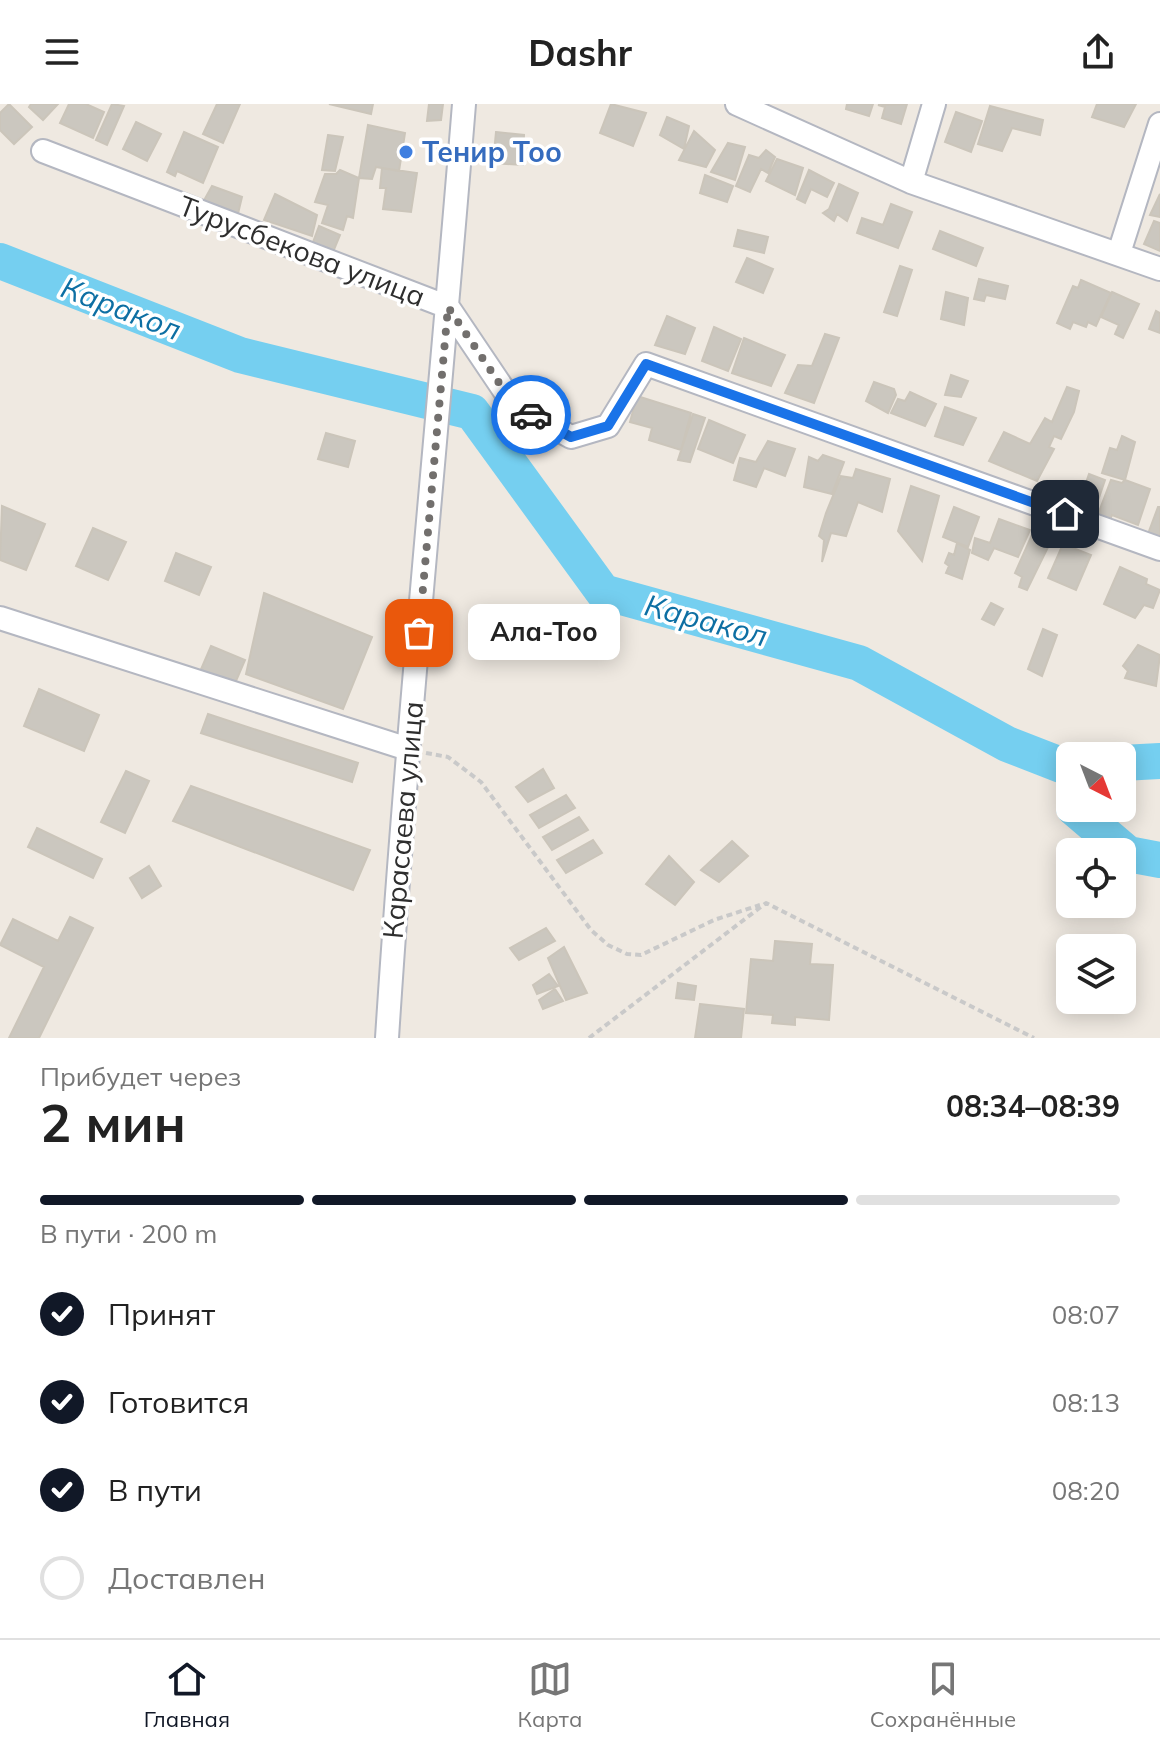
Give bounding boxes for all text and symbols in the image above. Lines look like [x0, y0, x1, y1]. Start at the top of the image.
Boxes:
icon: menu [40, 30, 84, 74]
text: Dashr [528, 30, 632, 75]
icon: share [1076, 30, 1120, 74]
place label: Тенир Тоо [422, 134, 562, 169]
marker: Тенир Тоо [397, 143, 415, 161]
street label: Турусбекова улица [174, 187, 430, 314]
water label: Каракол [56, 268, 187, 348]
courier [491, 375, 571, 455]
icon: car [509, 393, 553, 437]
pin [1031, 480, 1099, 548]
icon: home [1043, 492, 1087, 536]
water label: Каракол [641, 585, 772, 655]
pin [385, 599, 453, 667]
callout: Ала-Тоо [467, 605, 619, 661]
icon: bag [397, 611, 441, 655]
text: Ала-Тоо [490, 615, 598, 648]
street label: Карасаева улица [375, 700, 430, 940]
north arrow [1056, 742, 1136, 822]
map controls [1056, 742, 1136, 1014]
button: locate [1056, 838, 1136, 918]
button: layers [1056, 934, 1136, 1014]
text: Прибудет через [40, 1060, 241, 1093]
text: 08:34–08:39 [946, 1087, 1120, 1125]
text: 2 мин [40, 1090, 186, 1155]
text: В пути · 200 m [40, 1217, 217, 1250]
icon: check [40, 1292, 84, 1336]
text: Принят [108, 1295, 215, 1333]
text: 08:07 [1052, 1298, 1120, 1331]
icon: check [40, 1380, 84, 1424]
text: Готовится [108, 1383, 249, 1421]
text: 08:13 [1052, 1386, 1120, 1419]
icon: check [40, 1468, 84, 1512]
text: В пути [108, 1471, 202, 1509]
text: 08:20 [1052, 1474, 1120, 1507]
text: Доставлен [108, 1559, 266, 1597]
tab: Главная [144, 1657, 230, 1733]
tab: Карта [518, 1657, 582, 1733]
tab: Сохранённые [870, 1657, 1016, 1733]

